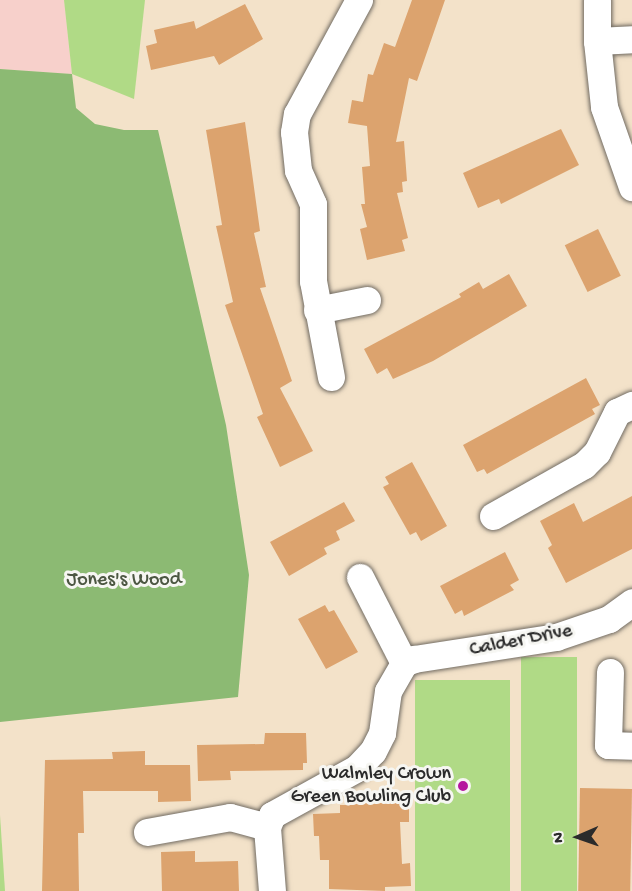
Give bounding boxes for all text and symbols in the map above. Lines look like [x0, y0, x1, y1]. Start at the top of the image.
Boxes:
park label: Jones's Wood [67, 568, 181, 592]
street label: Calder Drive [468, 619, 574, 663]
place label: Walmley Crown Green Bowling Club [291, 762, 451, 809]
marker: Walmley Crown Green Bowling Club [456, 779, 470, 793]
north arrow [548, 807, 608, 867]
text: N [550, 832, 569, 843]

